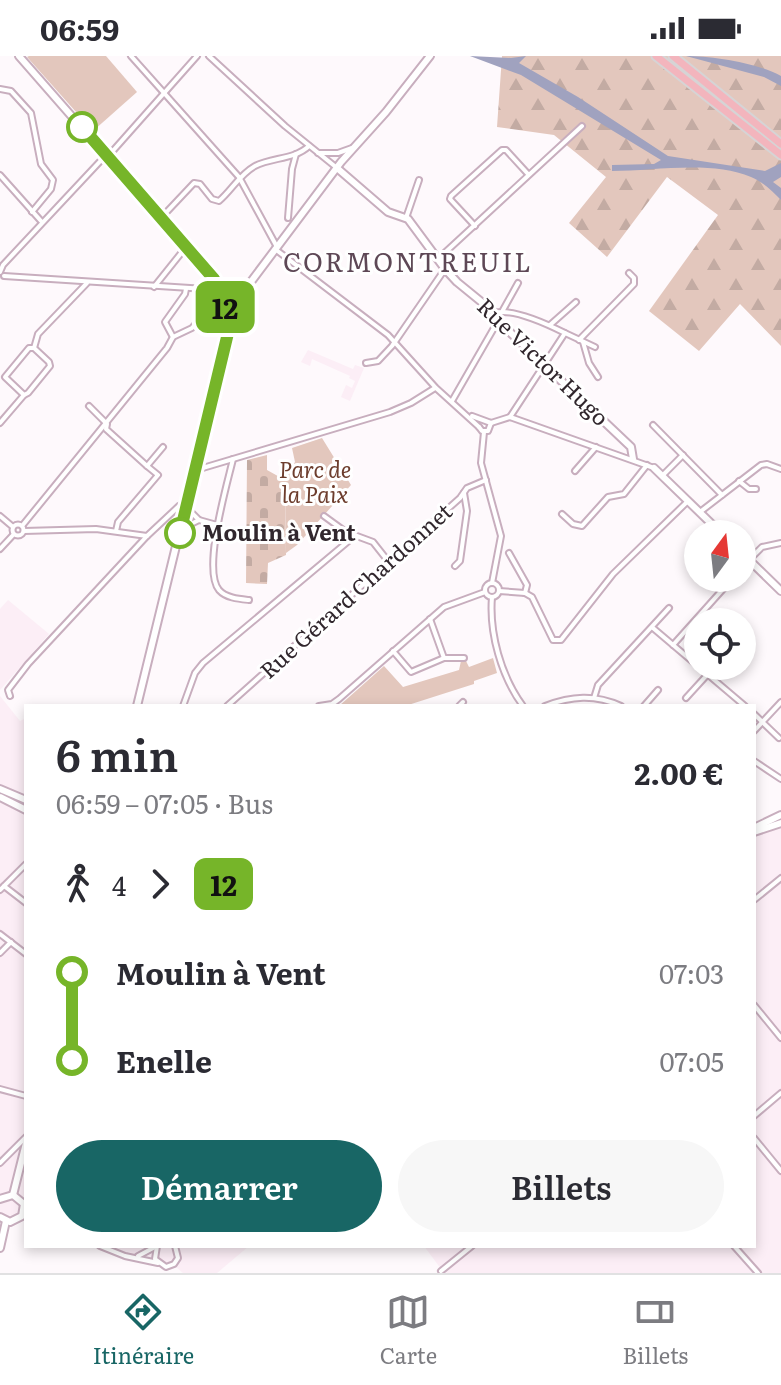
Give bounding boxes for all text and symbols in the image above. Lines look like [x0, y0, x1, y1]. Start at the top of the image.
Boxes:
text: 06:59 [40, 6, 119, 50]
unlabelled marker [67, 112, 97, 142]
district label: CORMONTREUIL [283, 241, 533, 280]
line badge: 12 [189, 281, 261, 333]
text: 12 [212, 286, 238, 328]
street label: Rue Victor Hugo [471, 289, 617, 433]
park label: Parc de la Paix [279, 452, 351, 510]
street label: Rue Gérard Chardonnet [252, 494, 459, 685]
place label: Moulin à Vent [202, 515, 356, 548]
marker: Moulin à Vent [165, 518, 195, 548]
north arrow [684, 520, 756, 592]
map controls [684, 520, 756, 680]
button: locate [684, 608, 756, 680]
text: 6 min [56, 720, 179, 786]
text: 2.00 € [634, 750, 724, 794]
text: 06:59 – 07:05 · Bus [56, 783, 273, 822]
icon: walk [56, 862, 100, 906]
icon: forward [138, 862, 182, 906]
text: 12 [210, 863, 237, 905]
text: 4 [112, 865, 126, 904]
text: Moulin à Vent [116, 950, 326, 994]
text: 07:03 [659, 953, 724, 992]
text: Enelle [116, 1038, 212, 1082]
text: 07:05 [659, 1041, 724, 1080]
button: Démarrer [56, 1140, 382, 1232]
button: Billets [398, 1140, 724, 1232]
tab: Itinéraire [93, 1290, 194, 1371]
tab: Carte [380, 1290, 437, 1371]
tab: Billets [622, 1290, 688, 1371]

